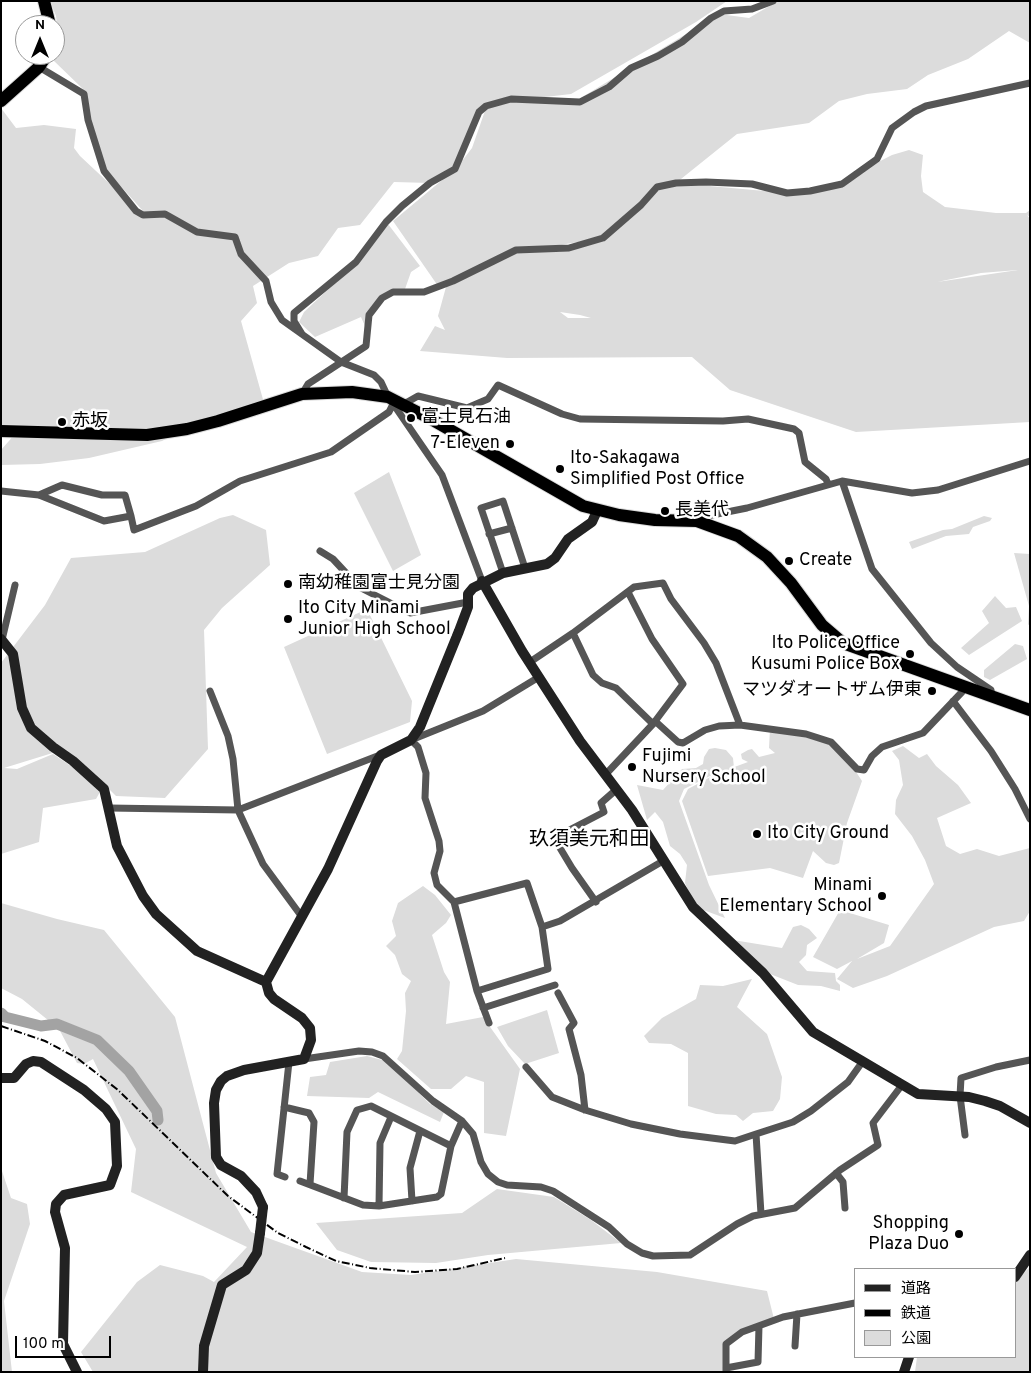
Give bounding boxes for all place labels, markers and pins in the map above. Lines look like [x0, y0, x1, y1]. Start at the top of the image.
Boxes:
place label: 富士見石油 [421, 407, 511, 429]
place label: 赤坂 [72, 411, 108, 433]
marker: 富士見石油 [405, 412, 417, 424]
marker: 赤坂 [56, 416, 68, 428]
place label: 7-Eleven [431, 433, 500, 455]
marker: 7-Eleven [504, 438, 516, 450]
place label: Ito-Sakagawa Simplified Post Office [570, 448, 744, 490]
marker: Ito-Sakagawa Simplified Post Office [554, 463, 566, 475]
place label: 長美代 [675, 500, 729, 522]
marker: 長美代 [659, 505, 671, 517]
place label: Create [799, 550, 852, 572]
marker: Create [783, 555, 795, 567]
place label: 南幼稚園富士見分園 [298, 573, 460, 595]
marker: 南幼稚園富士見分園 [282, 578, 294, 590]
place label: Ito City Minami Junior High School [298, 598, 451, 640]
marker: Ito City Minami Junior High School [282, 613, 294, 625]
place label: Ito Police Office Kusumi Police Box [751, 633, 900, 676]
marker: Ito Police Office Kusumi Police Box [904, 648, 916, 660]
place label: マツダオートザム伊東 [742, 680, 922, 702]
marker: マツダオートザム伊東 [926, 685, 938, 697]
place label: Fujimi Nursery School [642, 746, 766, 789]
marker: Fujimi Nursery School [626, 761, 638, 773]
place label: Ito City Ground [767, 823, 889, 845]
marker: Ito City Ground [751, 828, 763, 840]
place label: Minami Elementary School [719, 875, 872, 918]
marker: Minami Elementary School [876, 890, 888, 902]
place label: Shopping Plaza Duo [868, 1213, 949, 1256]
marker: Shopping Plaza Duo [953, 1228, 965, 1240]

